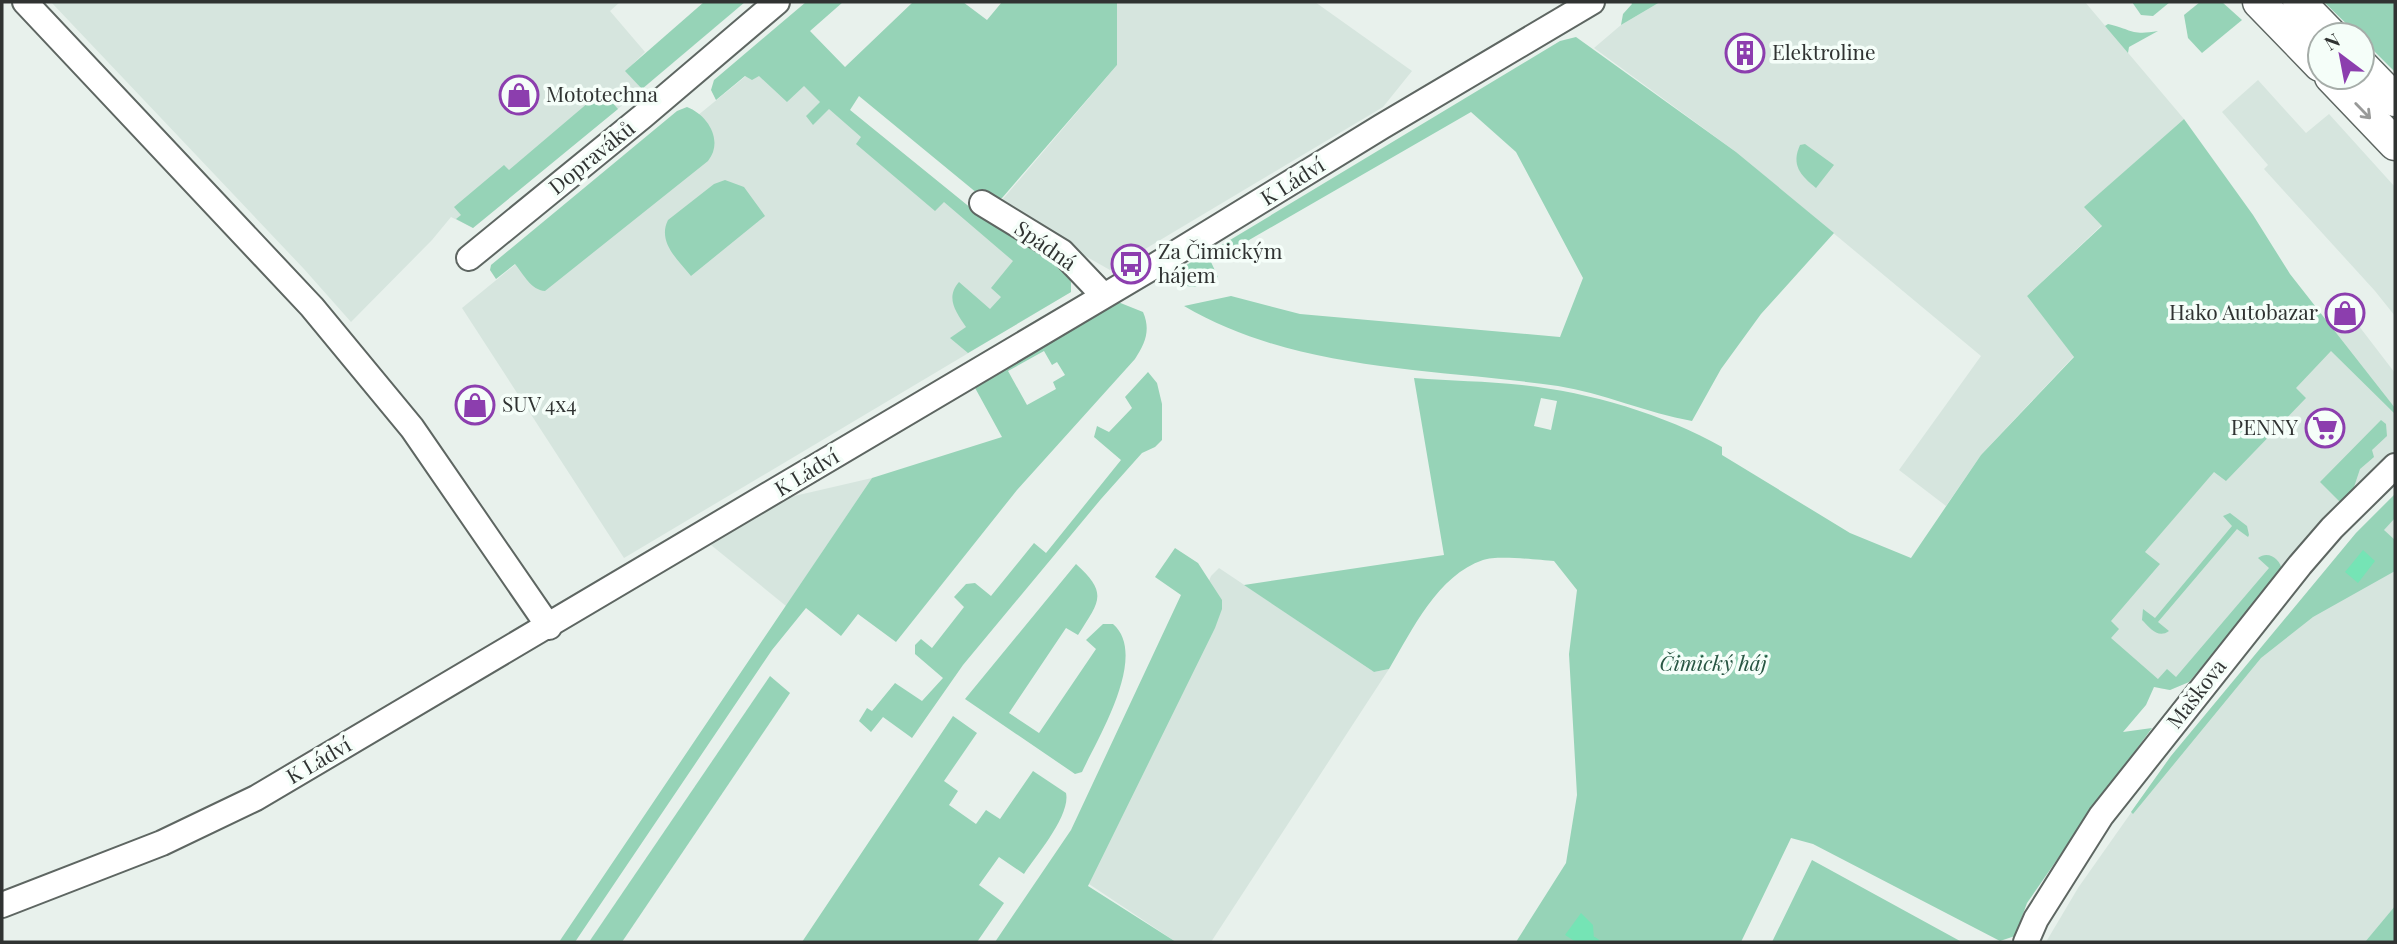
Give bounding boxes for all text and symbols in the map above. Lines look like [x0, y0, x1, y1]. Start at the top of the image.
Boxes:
north arrow [2306, 21, 2376, 91]
text: N [2319, 26, 2344, 55]
building icon: Elektroline [1724, 32, 1766, 74]
place label: Elektroline [1772, 37, 1876, 65]
shop icon: Mototechna [498, 74, 540, 116]
place label: Mototechna [546, 79, 659, 107]
one-way arrow [2355, 102, 2372, 119]
street label: Dopraváků [542, 113, 640, 200]
street label: K Ládví [1255, 150, 1329, 211]
street label: Spádná [1010, 213, 1083, 276]
place label: Za Čimickým hájem [1158, 236, 1283, 288]
bus stop icon: Za Čimickým hájem [1110, 243, 1152, 285]
shop icon: Hako Autobazar [2324, 292, 2366, 334]
place label: Hako Autobazar [2169, 297, 2319, 325]
shop icon: SUV 4x4 [454, 384, 496, 426]
place label: SUV 4x4 [502, 389, 577, 417]
supermarket icon: PENNY [2304, 407, 2346, 449]
place label: PENNY [2231, 412, 2299, 440]
street label: K Ládví [769, 441, 843, 501]
park label: Čimický háj [1659, 648, 1768, 676]
street label: Maškova [2159, 652, 2232, 733]
street label: K Ládví [281, 730, 355, 789]

